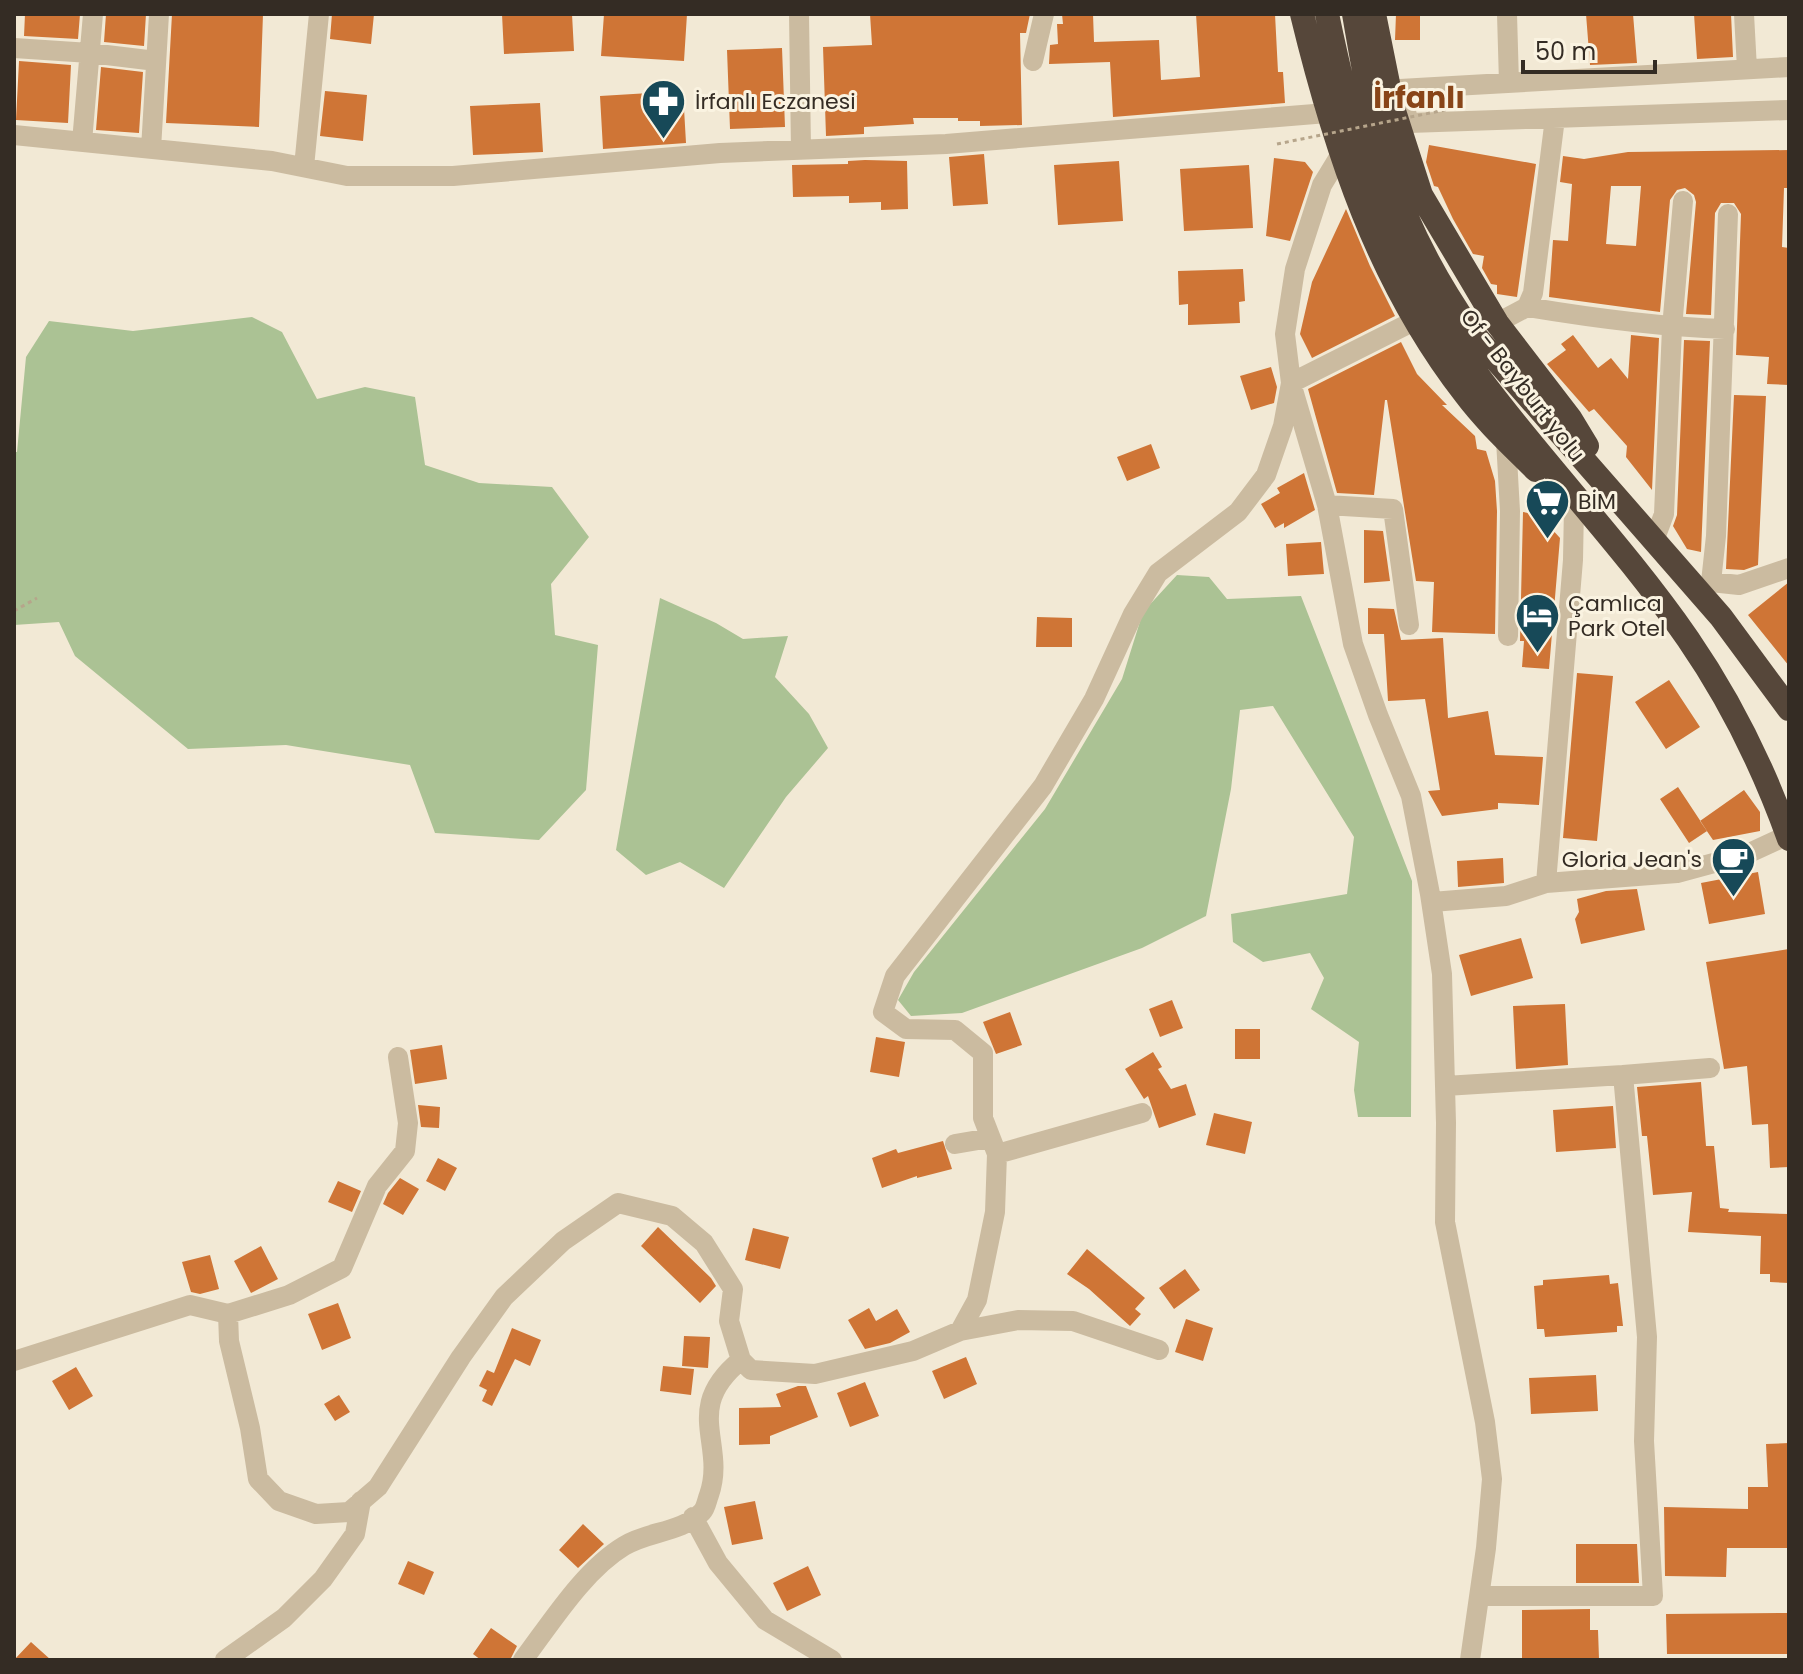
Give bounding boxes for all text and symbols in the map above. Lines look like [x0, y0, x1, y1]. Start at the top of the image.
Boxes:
scale bar [1523, 24, 1655, 74]
text: 50 m [1535, 35, 1596, 68]
district label: İrfanlı [1373, 76, 1465, 119]
pharmacy icon: İrfanlı Eczanesi [640, 77, 688, 140]
place label: İrfanlı Eczanesi [695, 86, 856, 117]
street label: Of - Bayburt yolu [1453, 302, 1592, 468]
supermarket icon: BİM [1523, 477, 1571, 540]
place label: BİM [1578, 486, 1616, 517]
place label: Çamlıca Park Otel [1568, 588, 1665, 644]
hotel icon: Çamlıca Park Otel [1513, 592, 1561, 655]
cafe icon: Gloria Jean's [1709, 835, 1757, 898]
place label: Gloria Jean's [1562, 844, 1702, 875]

